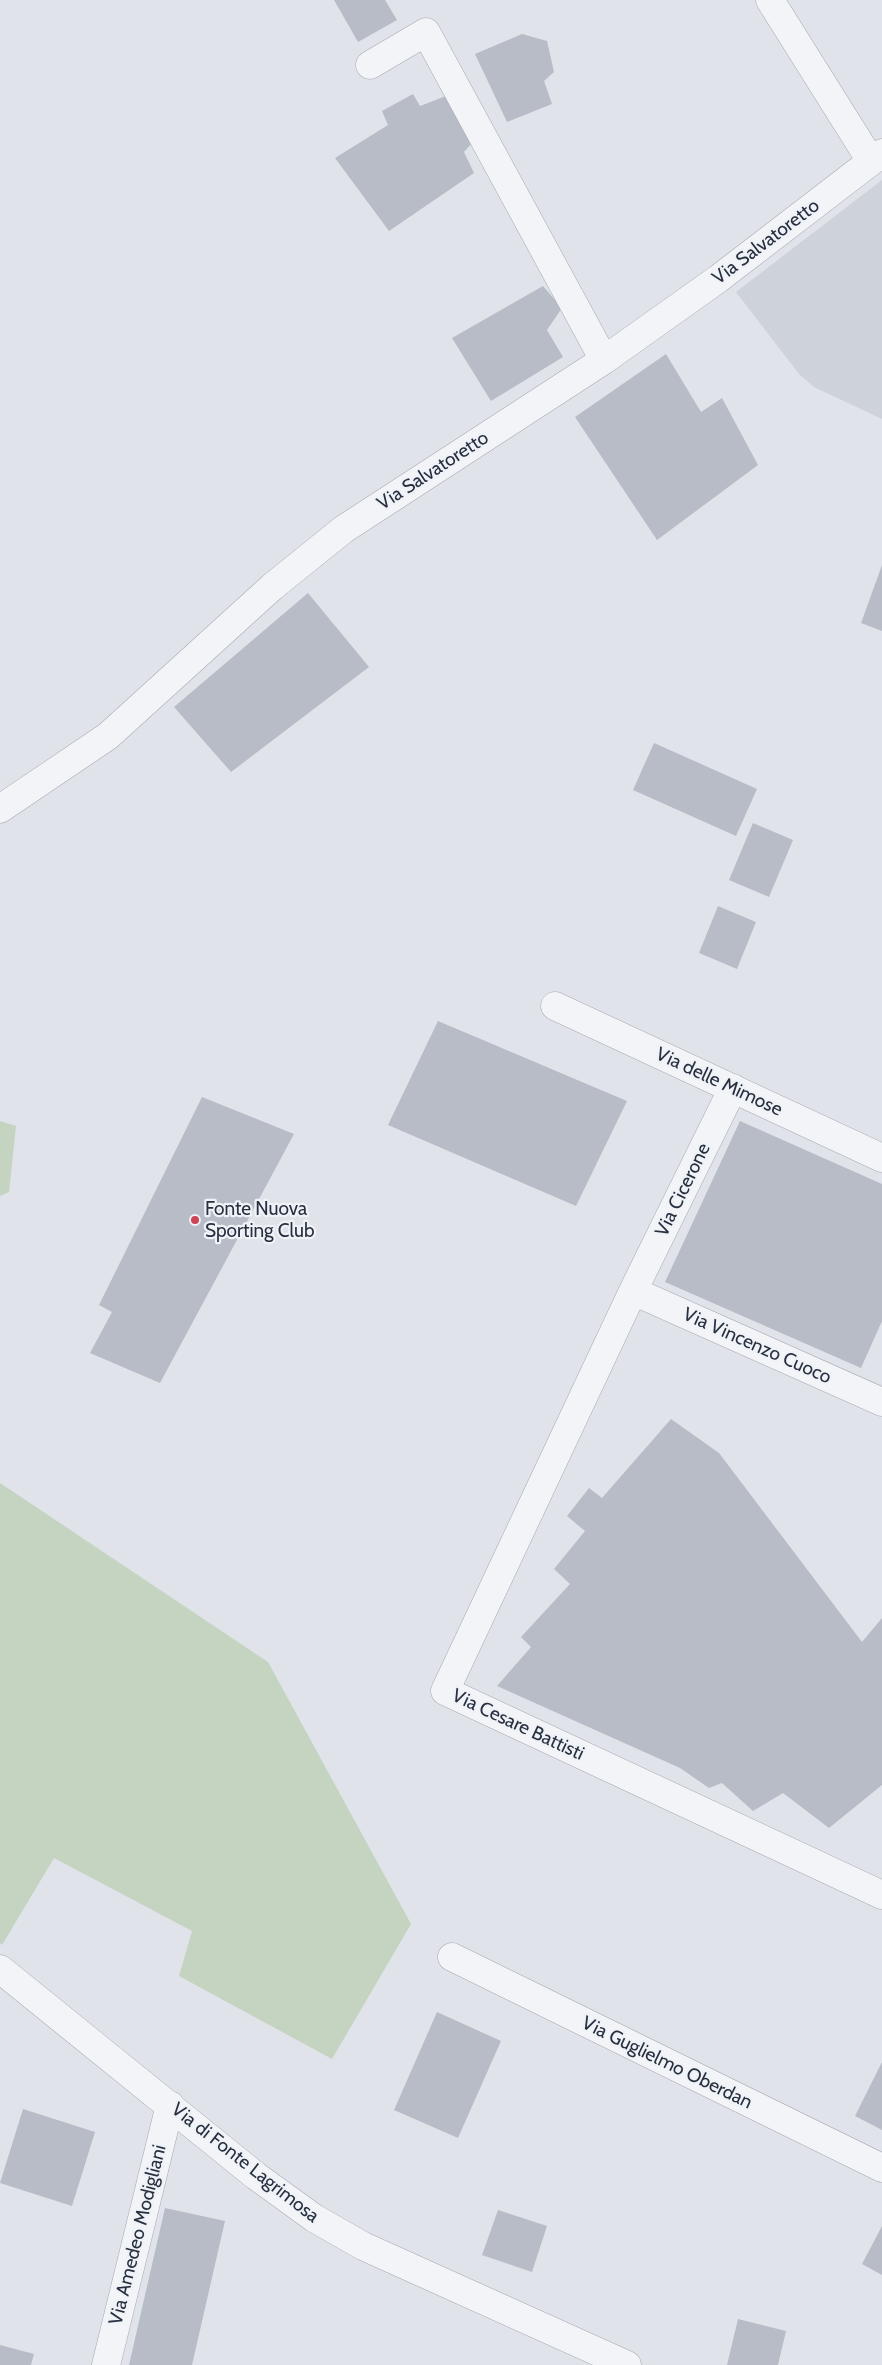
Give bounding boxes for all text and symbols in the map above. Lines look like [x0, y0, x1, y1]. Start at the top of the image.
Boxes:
street label: Via Salvatoretto [708, 194, 824, 290]
street label: Via Salvatoretto [373, 427, 493, 515]
street label: Via delle Mimose [652, 1043, 786, 1121]
street label: Via Cicerone [651, 1140, 715, 1240]
place label: Fonte Nuova Sporting Club [205, 1198, 314, 1242]
marker: Fonte Nuova Sporting Club [189, 1214, 201, 1226]
street label: Via Vincenzo Cuoco [679, 1303, 835, 1389]
street label: Via Cesare Battisti [448, 1684, 588, 1766]
street label: Via Guglielmo Oberdan [578, 2012, 756, 2114]
street label: Via di Fonte Lagrimosa [167, 2098, 323, 2228]
street label: Via Amedeo Modigliani [105, 2143, 171, 2327]

